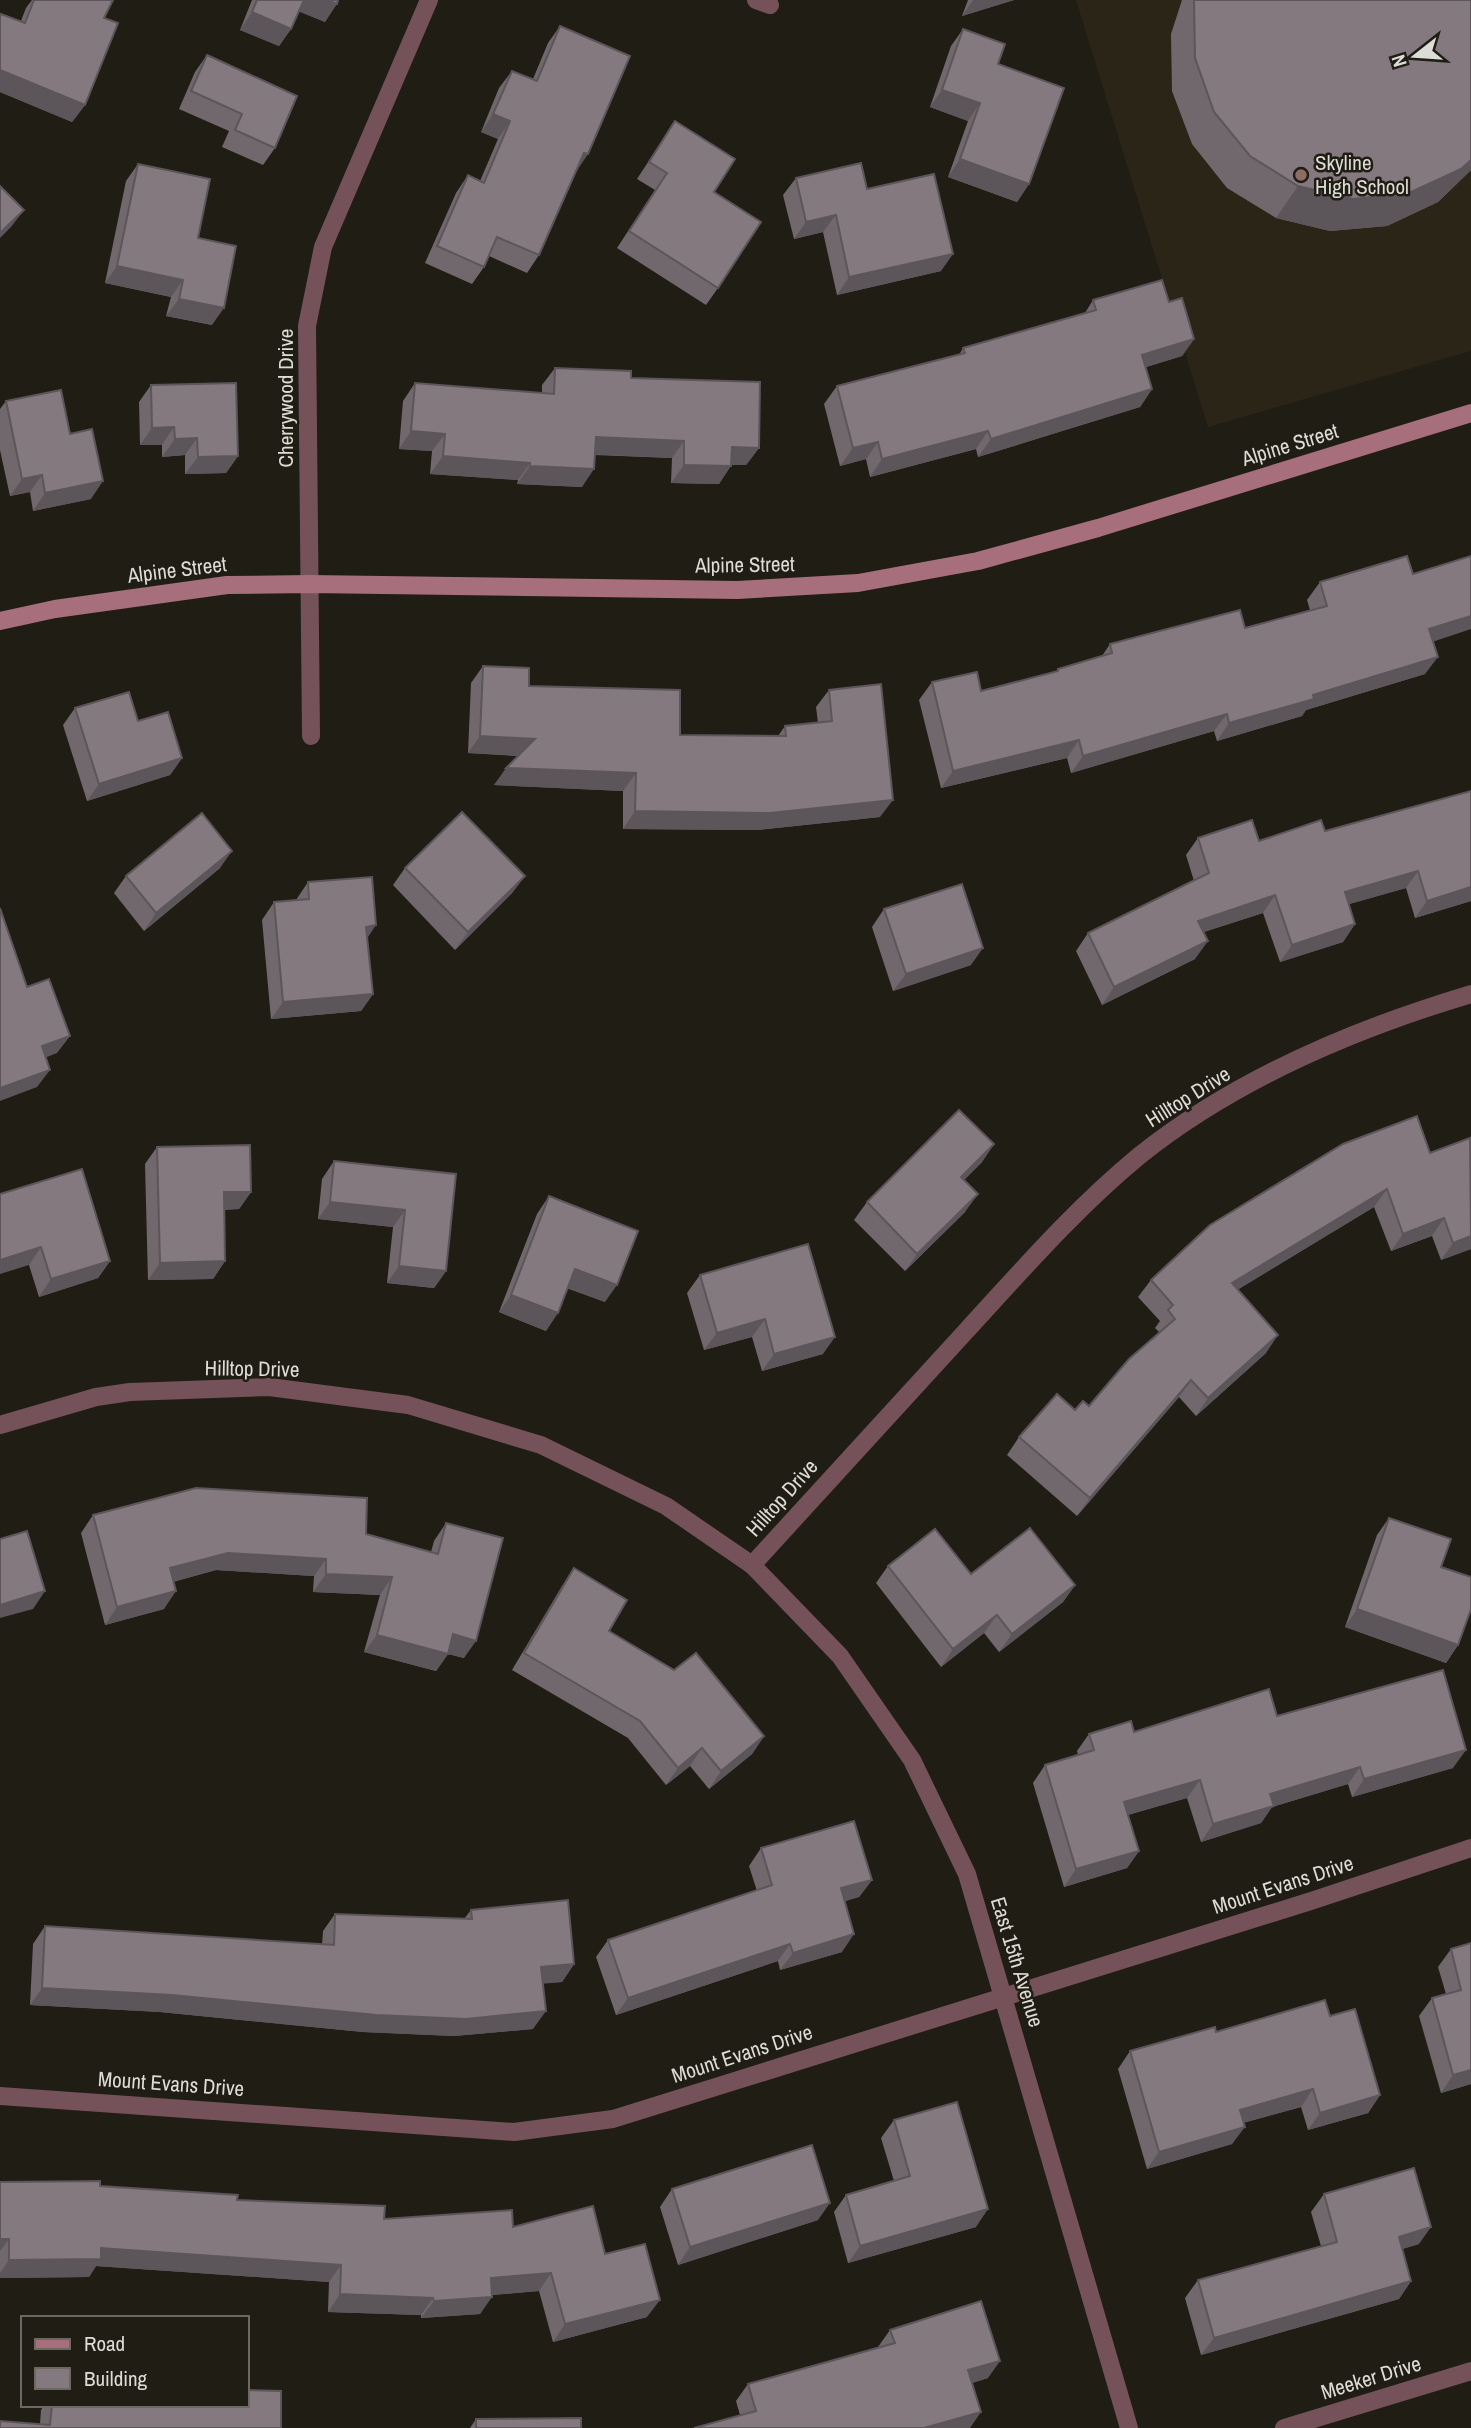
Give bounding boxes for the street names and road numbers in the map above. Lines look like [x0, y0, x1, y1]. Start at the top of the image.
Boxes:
street label: Cherrywood Drive [271, 329, 300, 467]
street label: Alpine Street [1237, 416, 1342, 473]
street label: Alpine Street [125, 549, 228, 590]
street label: Alpine Street [694, 549, 795, 580]
street label: Hilltop Drive [1140, 1059, 1236, 1134]
street label: Hilltop Drive [204, 1353, 300, 1384]
street label: Hilltop Drive [739, 1453, 824, 1543]
street label: Mount Evans Drive [1209, 1848, 1357, 1921]
street label: East 15th Avenue [984, 1893, 1051, 2031]
street label: Mount Evans Drive [668, 2017, 816, 2090]
street label: Mount Evans Drive [97, 2064, 245, 2103]
street label: Meeker Drive [1317, 2349, 1425, 2406]

